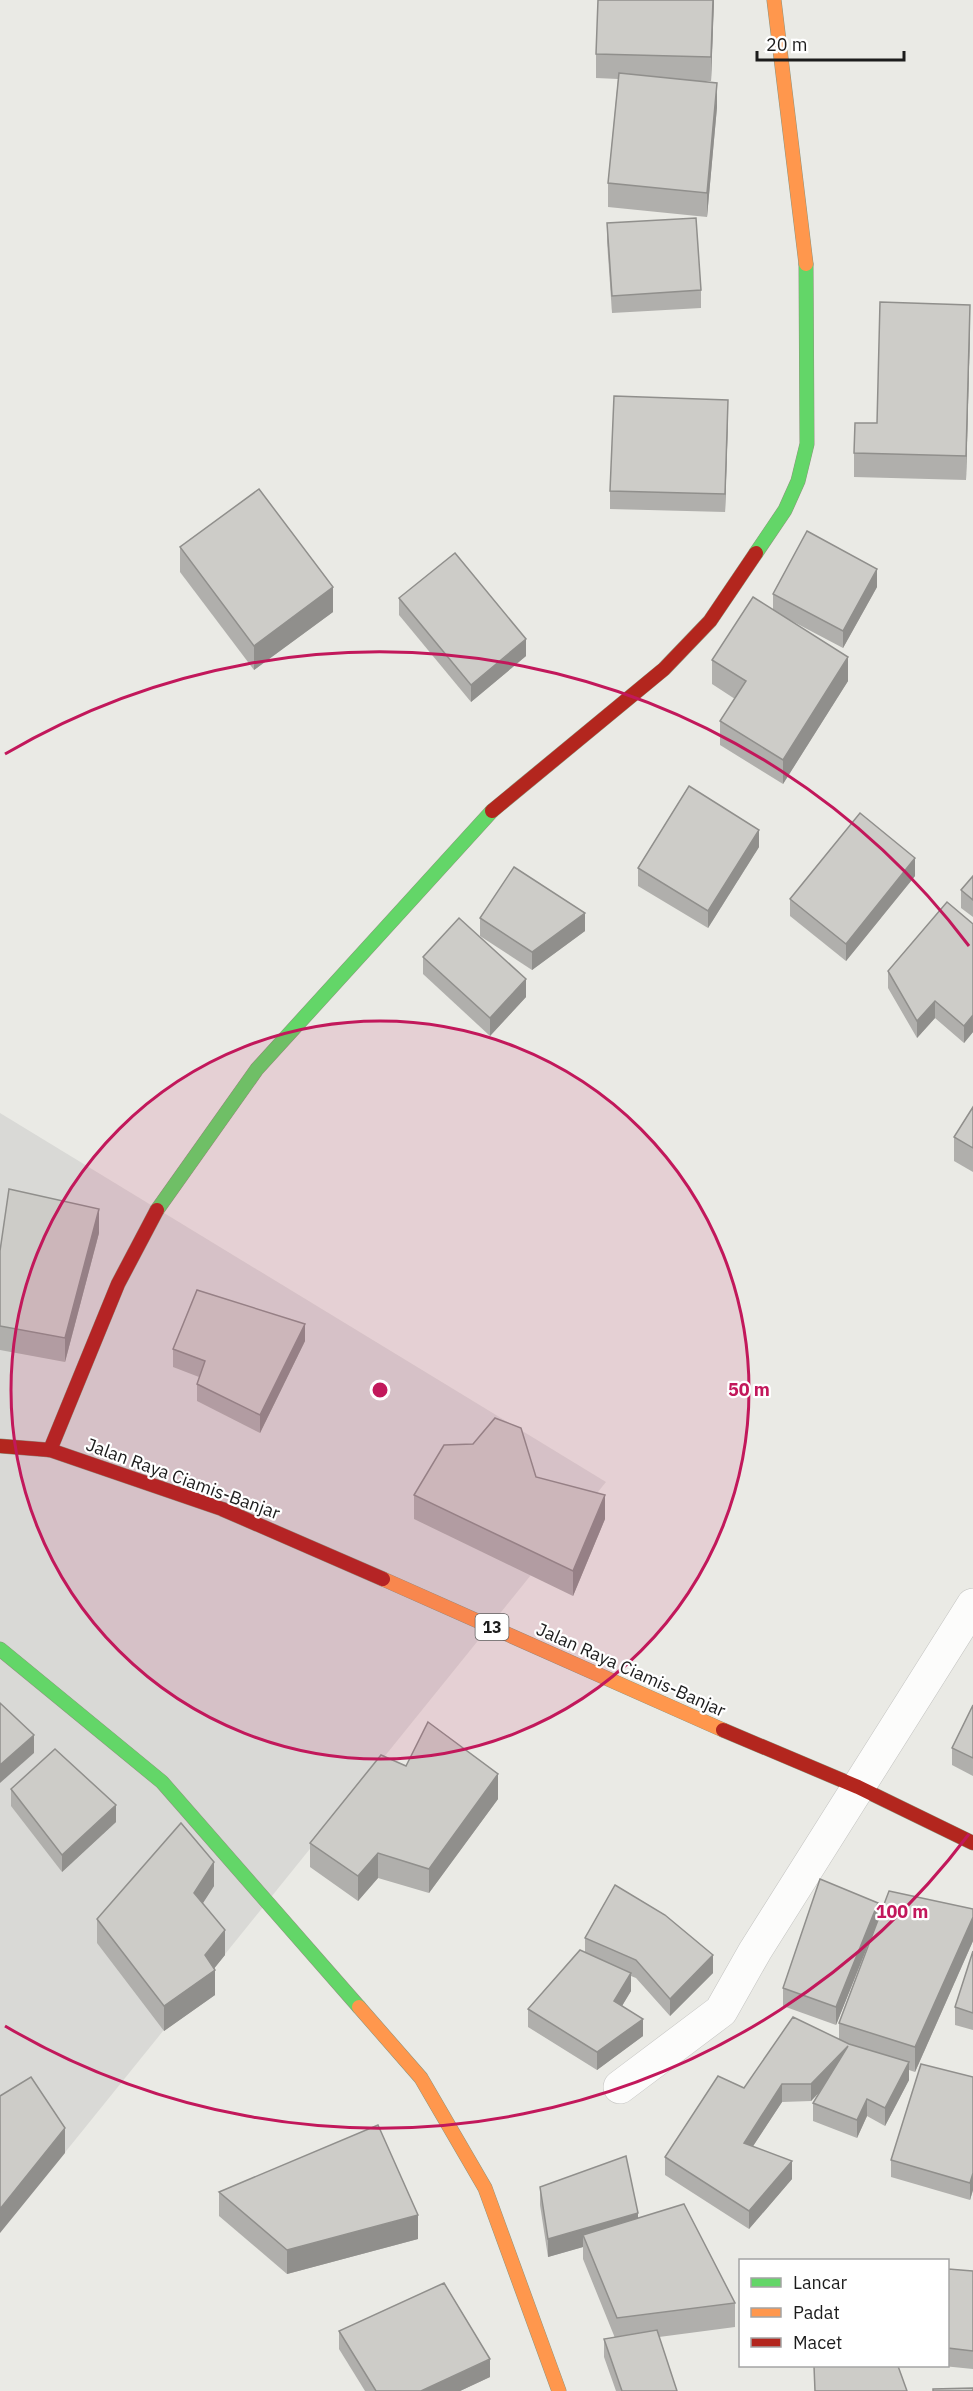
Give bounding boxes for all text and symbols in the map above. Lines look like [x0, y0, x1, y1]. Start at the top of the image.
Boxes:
scale bar [757, 24, 904, 62]
text: 20 m [766, 33, 808, 56]
text: 50 m [728, 1378, 770, 1401]
centre of rings [370, 1380, 390, 1400]
street label: Jalan Raya Ciamis-Banjar [83, 1433, 284, 1524]
road number: 13 [476, 1614, 508, 1640]
street label: Jalan Raya Ciamis-Banjar [533, 1617, 730, 1722]
text: 100 m [876, 1900, 928, 1923]
legend [739, 2259, 949, 2367]
text: Lancar [793, 2271, 848, 2294]
text: Padat [793, 2301, 840, 2324]
text: Macet [793, 2331, 842, 2354]

